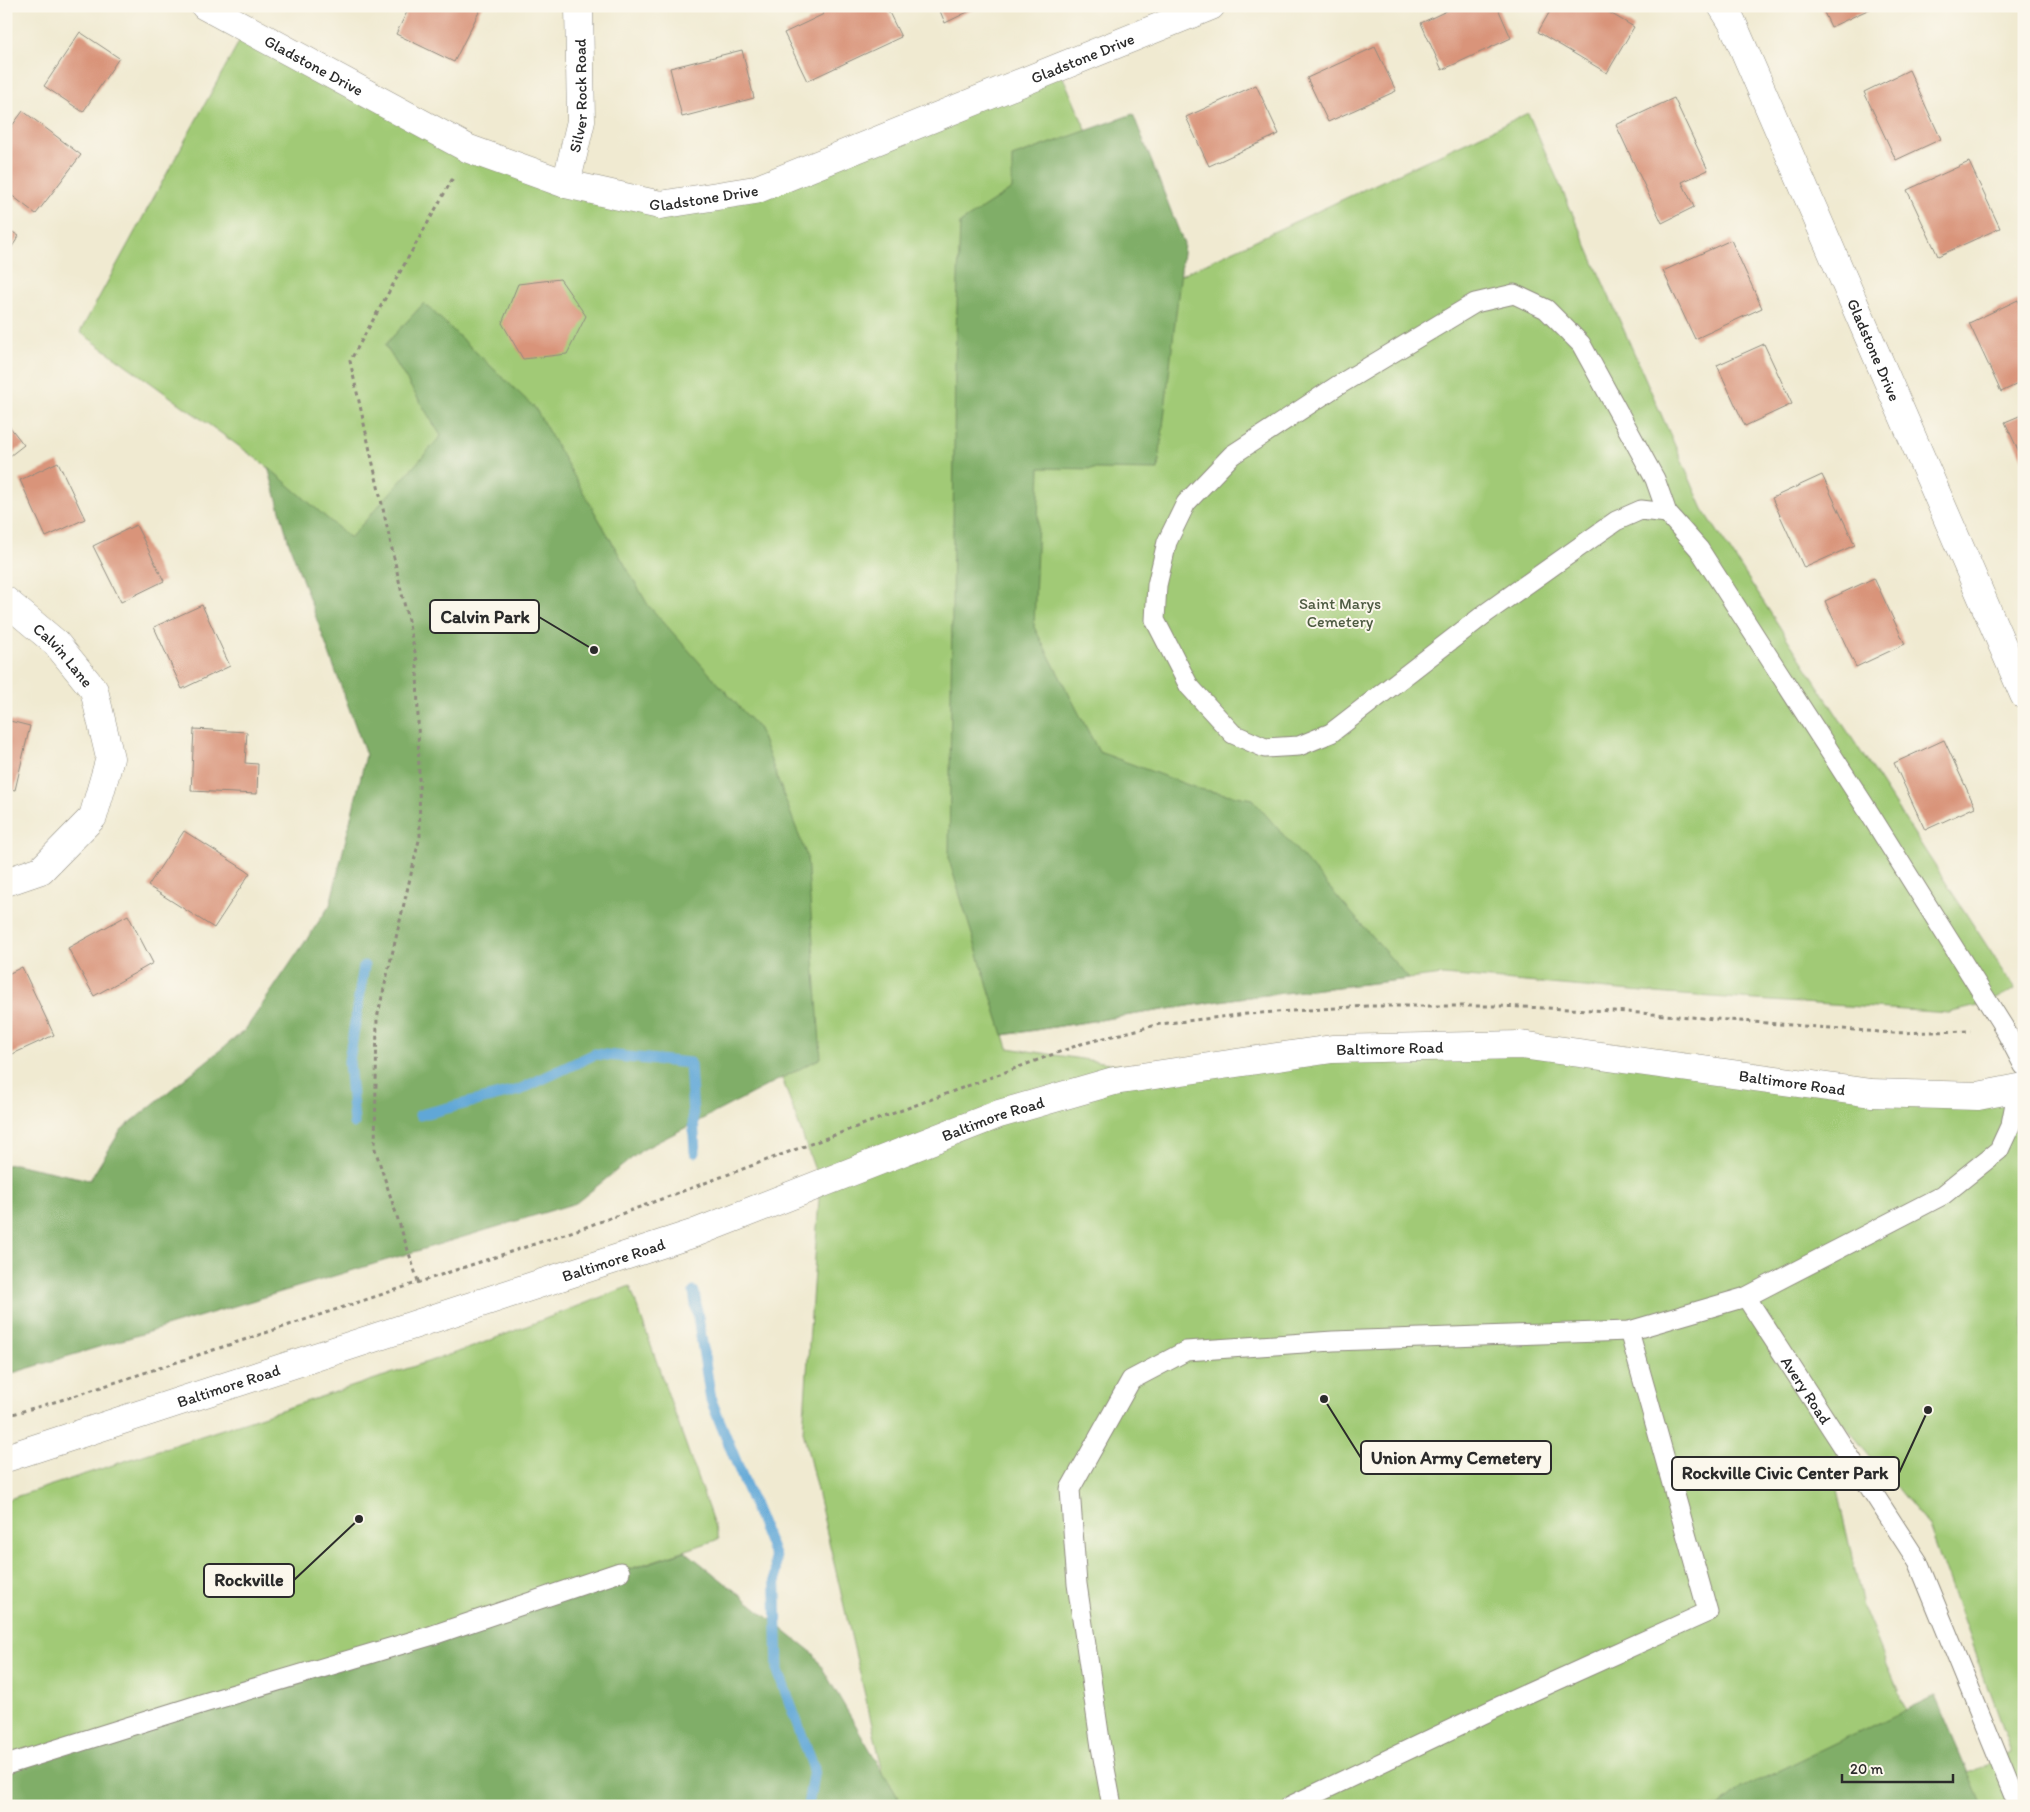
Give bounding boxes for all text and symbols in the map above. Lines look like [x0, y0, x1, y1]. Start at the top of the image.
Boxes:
street label: Gladstone Drive [1028, 29, 1137, 87]
street label: Gladstone Drive [261, 31, 367, 100]
street label: Silver Rock Road [564, 38, 590, 154]
street label: Gladstone Drive [648, 180, 759, 214]
street label: Gladstone Drive [1844, 295, 1905, 404]
park label: Saint Marys Cemetery [1299, 594, 1381, 631]
callout: Calvin Park [430, 600, 539, 633]
text: Calvin Park [440, 606, 530, 628]
street label: Calvin Lane [30, 619, 97, 691]
street label: Baltimore Road [1336, 1037, 1444, 1058]
street label: Baltimore Road [1738, 1065, 1847, 1099]
street label: Baltimore Road [939, 1092, 1047, 1145]
street label: Baltimore Road [560, 1234, 668, 1285]
street label: Avery Road [1777, 1353, 1836, 1428]
street label: Baltimore Road [175, 1360, 283, 1411]
callout: Union Army Cemetery [1361, 1441, 1551, 1474]
text: Union Army Cemetery [1371, 1447, 1542, 1469]
callout: Rockville Civic Center Park [1672, 1457, 1899, 1490]
text: Rockville Civic Center Park [1682, 1462, 1889, 1484]
callout: Rockville [204, 1564, 294, 1597]
text: Rockville [214, 1569, 284, 1591]
scale bar [1842, 1752, 1954, 1784]
text: 20 m [1850, 1760, 1884, 1778]

